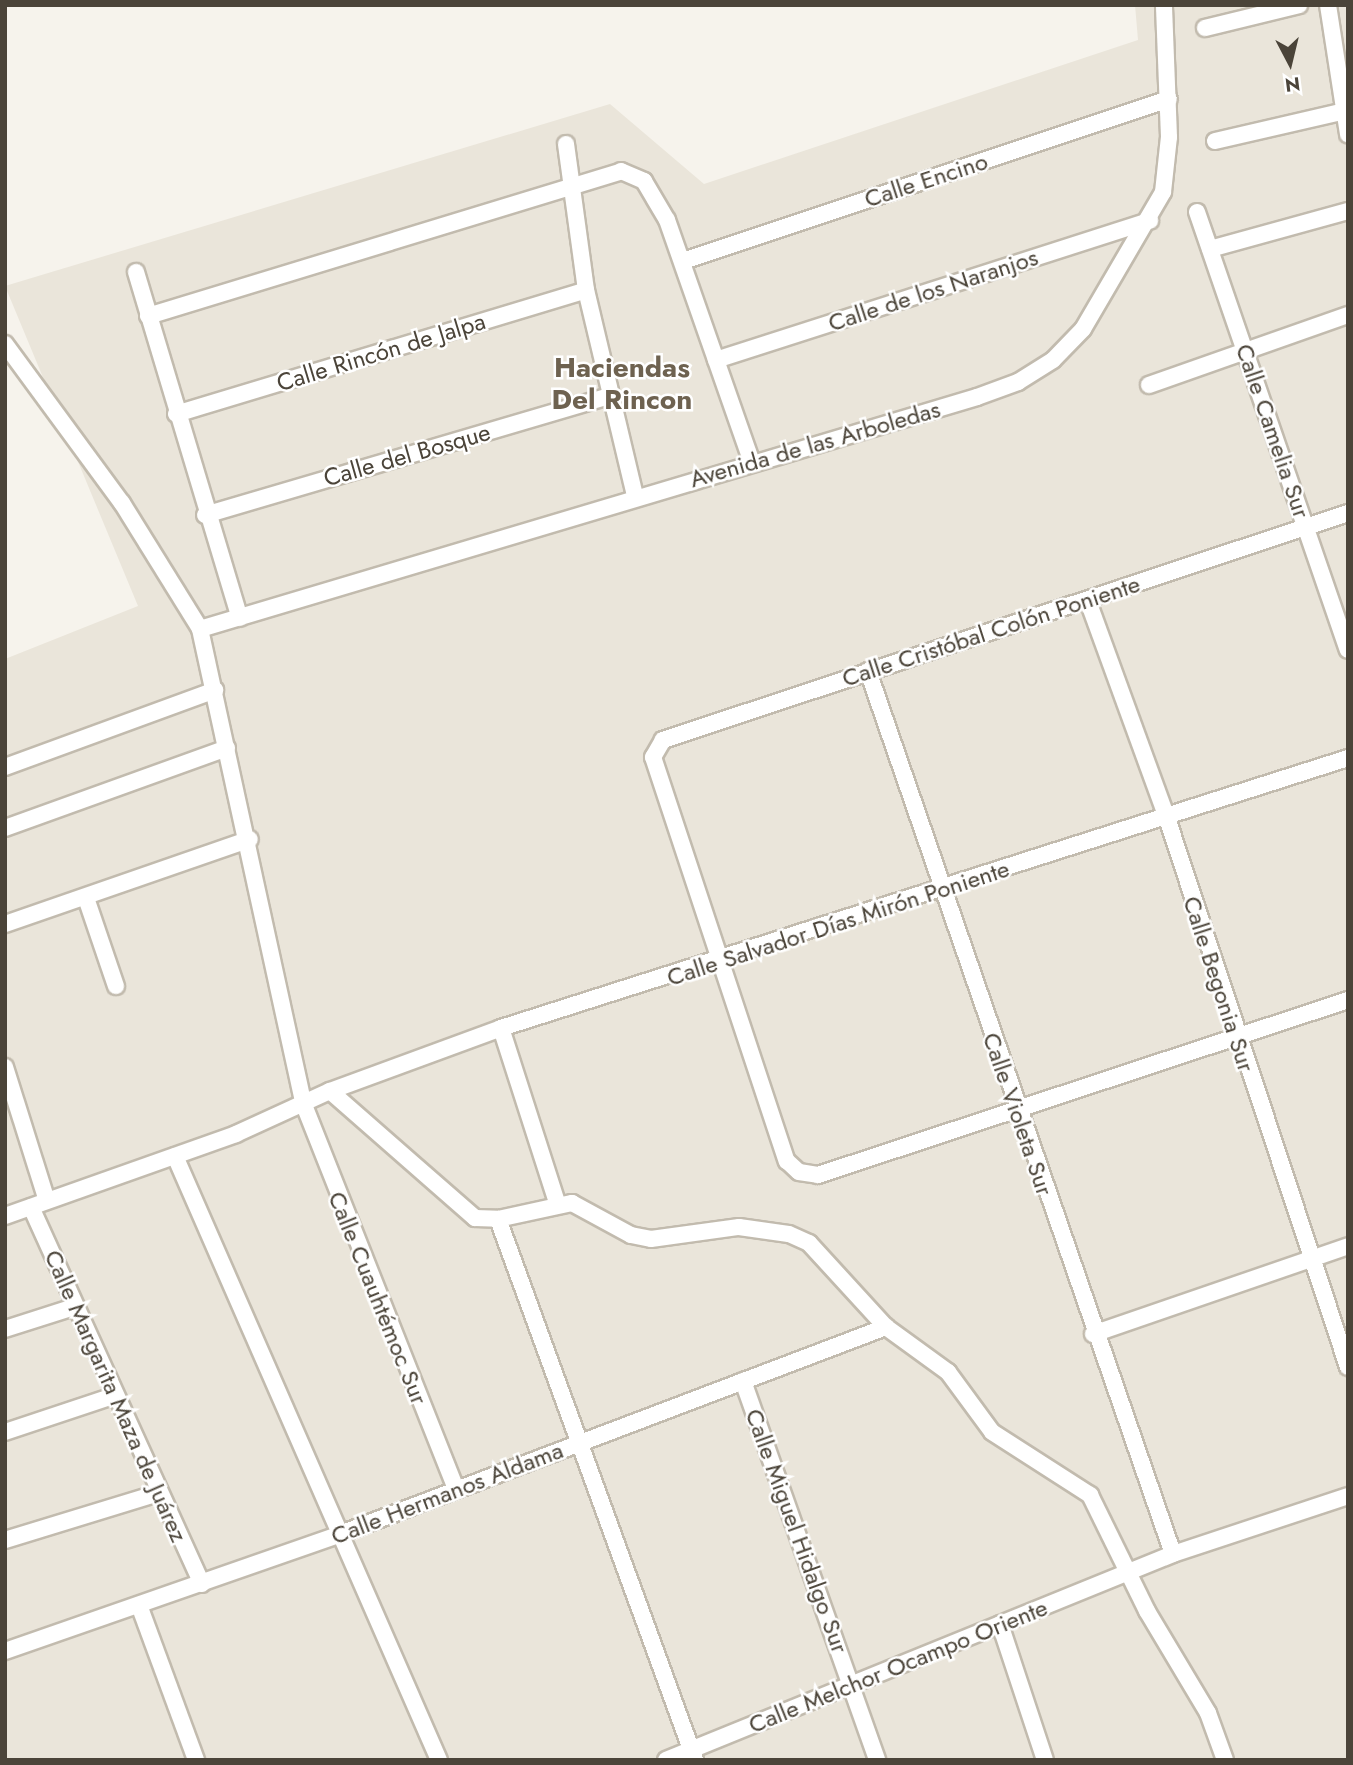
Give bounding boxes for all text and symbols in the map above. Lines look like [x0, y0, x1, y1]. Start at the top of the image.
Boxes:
north arrow [1255, 28, 1325, 98]
text: N [1283, 70, 1302, 99]
street label: Calle Encino [861, 147, 991, 213]
street label: Calle de los Naranjos [825, 243, 1041, 337]
street label: Calle Rincón de Jalpa [273, 307, 489, 397]
street label: Calle Camelia Sur [1230, 340, 1316, 522]
district label: Haciendas Del Rincon [552, 351, 692, 417]
street label: Avenida de las Arboledas [686, 394, 944, 494]
street label: Calle del Bosque [320, 417, 494, 493]
street label: Calle Cristóbal Colón Poniente [838, 569, 1144, 693]
street label: Calle Salvador Días Mirón Poniente [663, 854, 1013, 992]
street label: Calle Begonia Sur [1177, 893, 1261, 1075]
street label: Calle Violeta Sur [977, 1029, 1059, 1199]
street label: Calle Cuauhtémoc Sur [322, 1187, 434, 1409]
street label: Calle Margarita Maza de Juárez [38, 1246, 194, 1546]
street label: Calle Miguel Hidalgo Sur [739, 1405, 855, 1657]
street label: Calle Hermanos Aldama [327, 1435, 567, 1551]
street label: Calle Melchor Ocampo Oriente [744, 1593, 1052, 1739]

